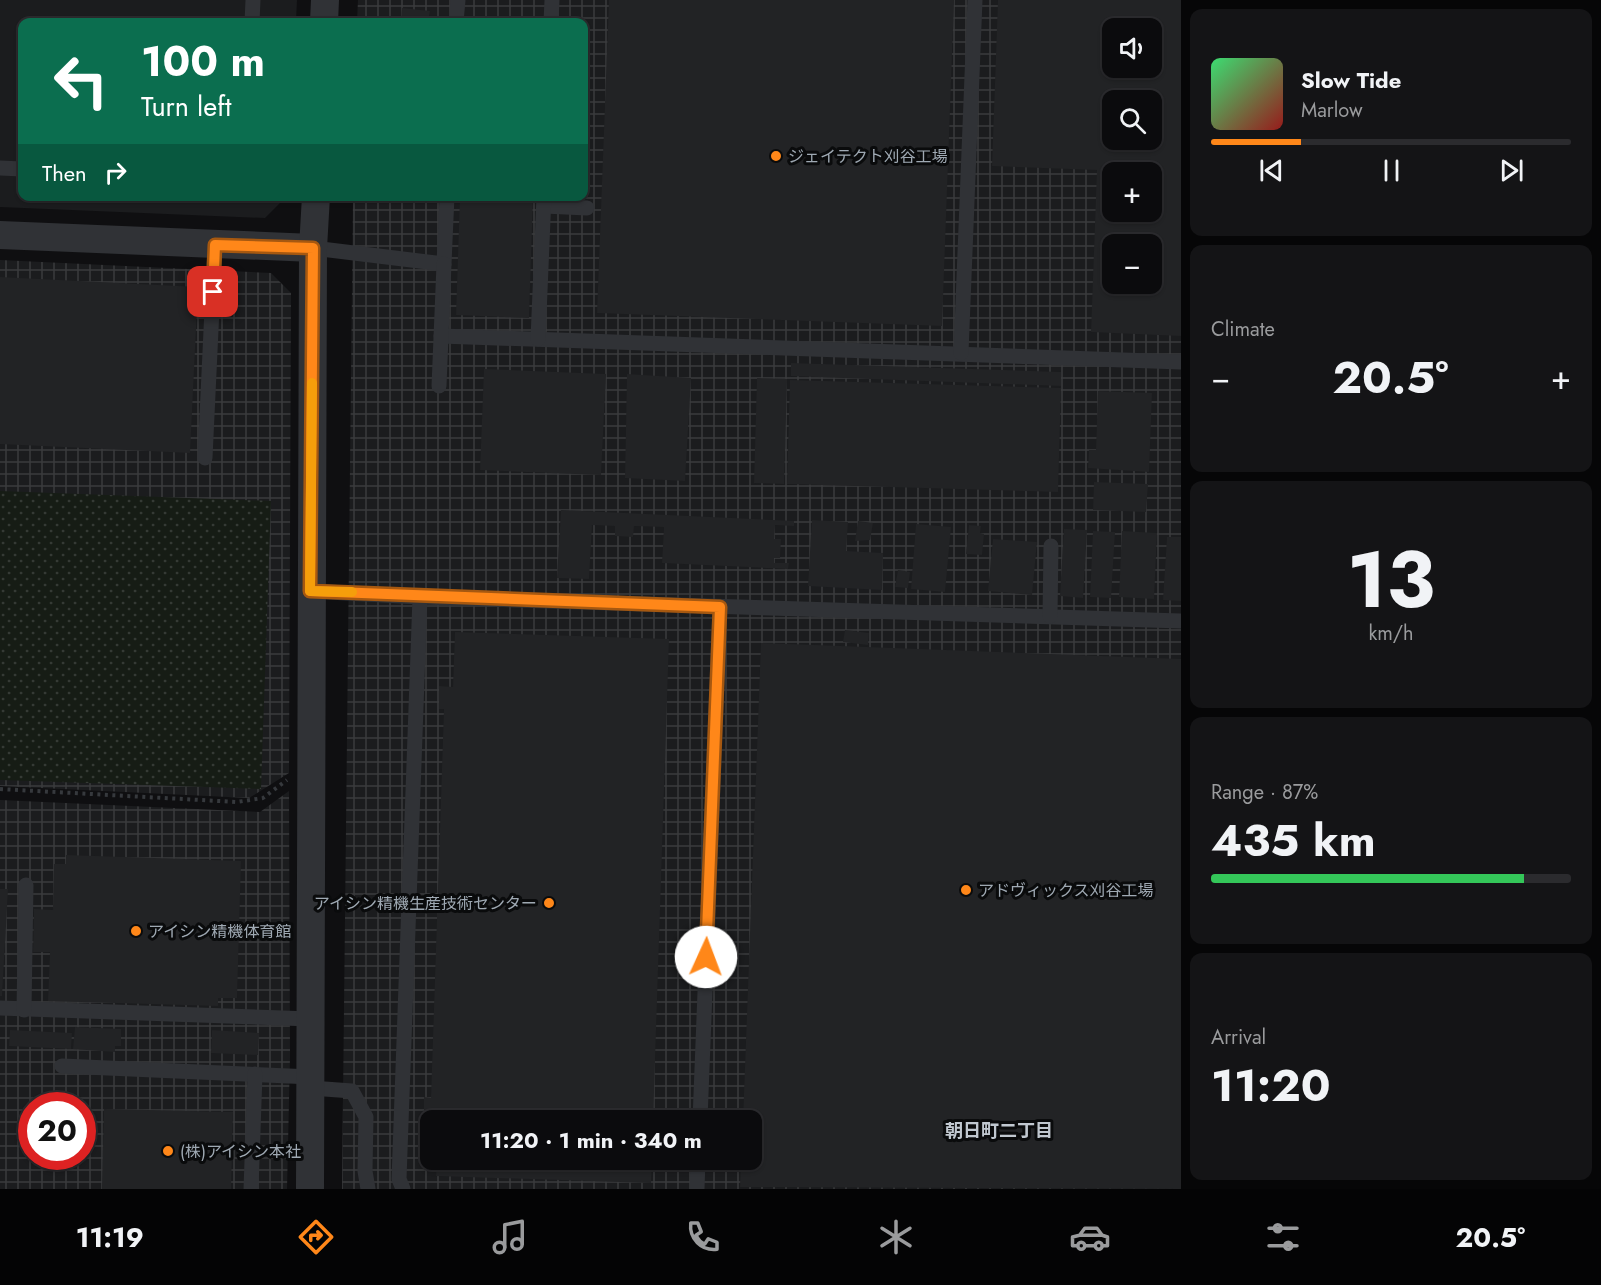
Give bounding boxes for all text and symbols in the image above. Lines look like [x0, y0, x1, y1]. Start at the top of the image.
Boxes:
map controls [1102, 18, 1162, 294]
button: sound [1102, 18, 1162, 78]
text: 100 m [141, 31, 265, 92]
icon: left [42, 42, 120, 120]
text: Slow Tide [1301, 64, 1401, 96]
text: Turn left [141, 87, 231, 126]
button: search [1102, 90, 1162, 150]
text: Marlow [1301, 96, 1363, 125]
place label: ジェイテクト刈谷工場 [788, 145, 948, 168]
marker: ジェイテクト刈谷工場 [769, 149, 783, 163]
icon: previous [1255, 154, 1288, 187]
icon: pause [1375, 154, 1408, 187]
icon: next [1495, 154, 1528, 187]
icon: right [99, 156, 132, 189]
text: Then [42, 157, 87, 189]
button: + [1102, 162, 1162, 222]
button: − [1102, 234, 1162, 294]
pin [187, 266, 238, 317]
icon: arrive [196, 275, 229, 308]
text: Climate [1211, 315, 1275, 344]
text: 20.5° [1332, 345, 1449, 410]
text: − [1211, 354, 1230, 401]
text: + [1551, 354, 1571, 401]
text: 13 [1347, 524, 1435, 636]
text: km/h [1368, 619, 1414, 648]
text: Range · 87% [1211, 778, 1318, 807]
text: 435 km [1211, 808, 1376, 873]
place label: アドヴィックス刈谷工場 [978, 879, 1154, 902]
marker: アドヴィックス刈谷工場 [959, 883, 973, 897]
place label: アイシン精機生産技術センター [314, 892, 537, 915]
marker: アイシン精機生産技術センター [542, 896, 556, 910]
place label: アイシン精機体育館 [148, 920, 291, 943]
marker: アイシン精機体育館 [129, 924, 143, 938]
position arrow [674, 925, 738, 989]
text: Arrival [1211, 1023, 1266, 1052]
text: 11:20 [1211, 1053, 1331, 1118]
speed limit sign: 20 [18, 1092, 96, 1170]
district label: 朝日町二丁目 [945, 1118, 1053, 1144]
text: 11:20 · 1 min · 340 m [480, 1124, 702, 1156]
place label: (株)アイシン本社 [180, 1140, 301, 1163]
marker: (株)アイシン本社 [161, 1144, 175, 1158]
icon: directions [295, 1216, 337, 1258]
icon: music [489, 1216, 531, 1258]
icon: phone [682, 1216, 724, 1258]
icon: climate [875, 1216, 917, 1258]
icon: car [1069, 1216, 1111, 1258]
icon: filters [1262, 1216, 1304, 1258]
text: 11:19 [76, 1218, 144, 1257]
text: 20.5° [1456, 1218, 1525, 1257]

